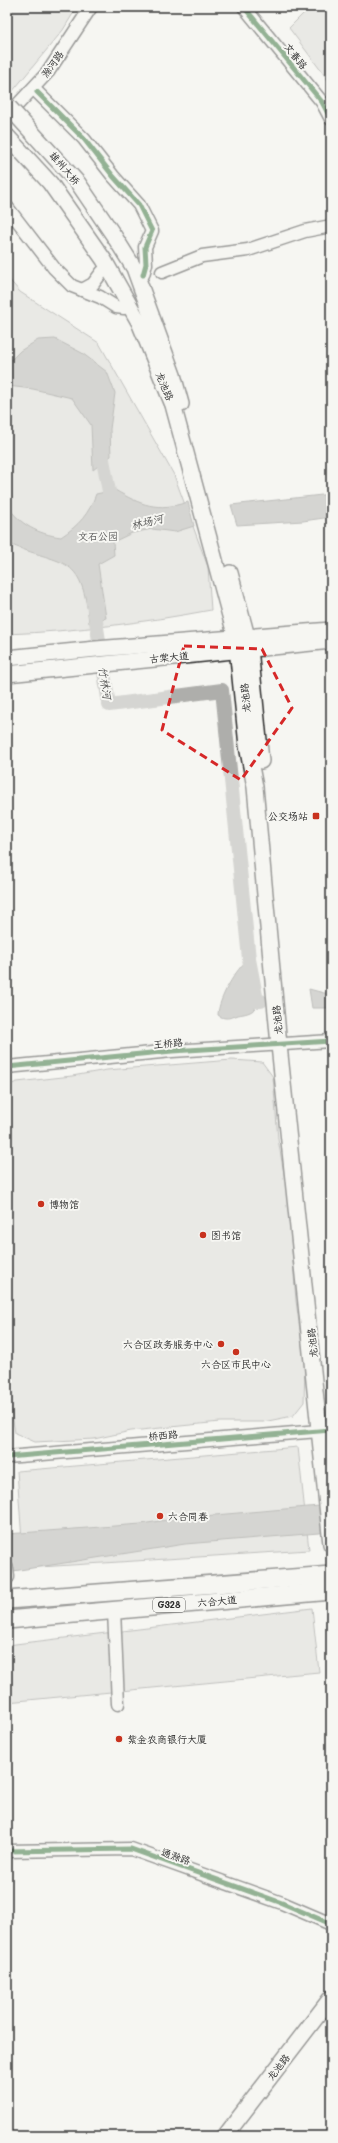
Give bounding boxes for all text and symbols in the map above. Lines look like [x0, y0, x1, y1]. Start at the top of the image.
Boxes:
street label: 文春路 [281, 40, 311, 72]
street label: 滁河路 [38, 48, 66, 80]
street label: 雄州大桥 [47, 148, 83, 188]
street label: 龙池路 [153, 369, 177, 403]
water label: 林场河 [129, 510, 167, 533]
park label: 文石公园 [78, 529, 118, 543]
street label: 古棠大道 [148, 648, 190, 666]
water label: 竹林河 [96, 665, 116, 702]
street label: 龙池路 [237, 682, 253, 714]
place label: 公交场站 [268, 809, 308, 823]
marker: 公交场站 [311, 811, 321, 821]
street label: 龙池路 [269, 1004, 285, 1036]
street label: 王桥路 [152, 1035, 184, 1051]
place label: 博物馆 [49, 1197, 79, 1211]
marker: 博物馆 [36, 1199, 46, 1209]
place label: 图书馆 [211, 1228, 241, 1242]
marker: 图书馆 [198, 1230, 208, 1240]
street label: 龙池路 [303, 1327, 321, 1359]
place label: 六合区政务服务中心 [123, 1337, 213, 1351]
marker: 六合区政务服务中心 [216, 1339, 226, 1349]
marker: 六合区市民中心 [231, 1347, 241, 1357]
place label: 六合区市民中心 [201, 1357, 271, 1371]
street label: 桥西路 [147, 1427, 179, 1443]
place label: 六合同春 [168, 1509, 208, 1523]
marker: 六合同春 [155, 1511, 165, 1521]
street label: 六合大道 [196, 1592, 238, 1610]
road number: G328 [153, 1598, 185, 1612]
place label: 紫金农商银行大厦 [127, 1732, 207, 1746]
marker: 紫金农商银行大厦 [114, 1734, 124, 1744]
street label: 通滁路 [160, 1844, 192, 1868]
street label: 龙池路 [263, 2051, 293, 2083]

